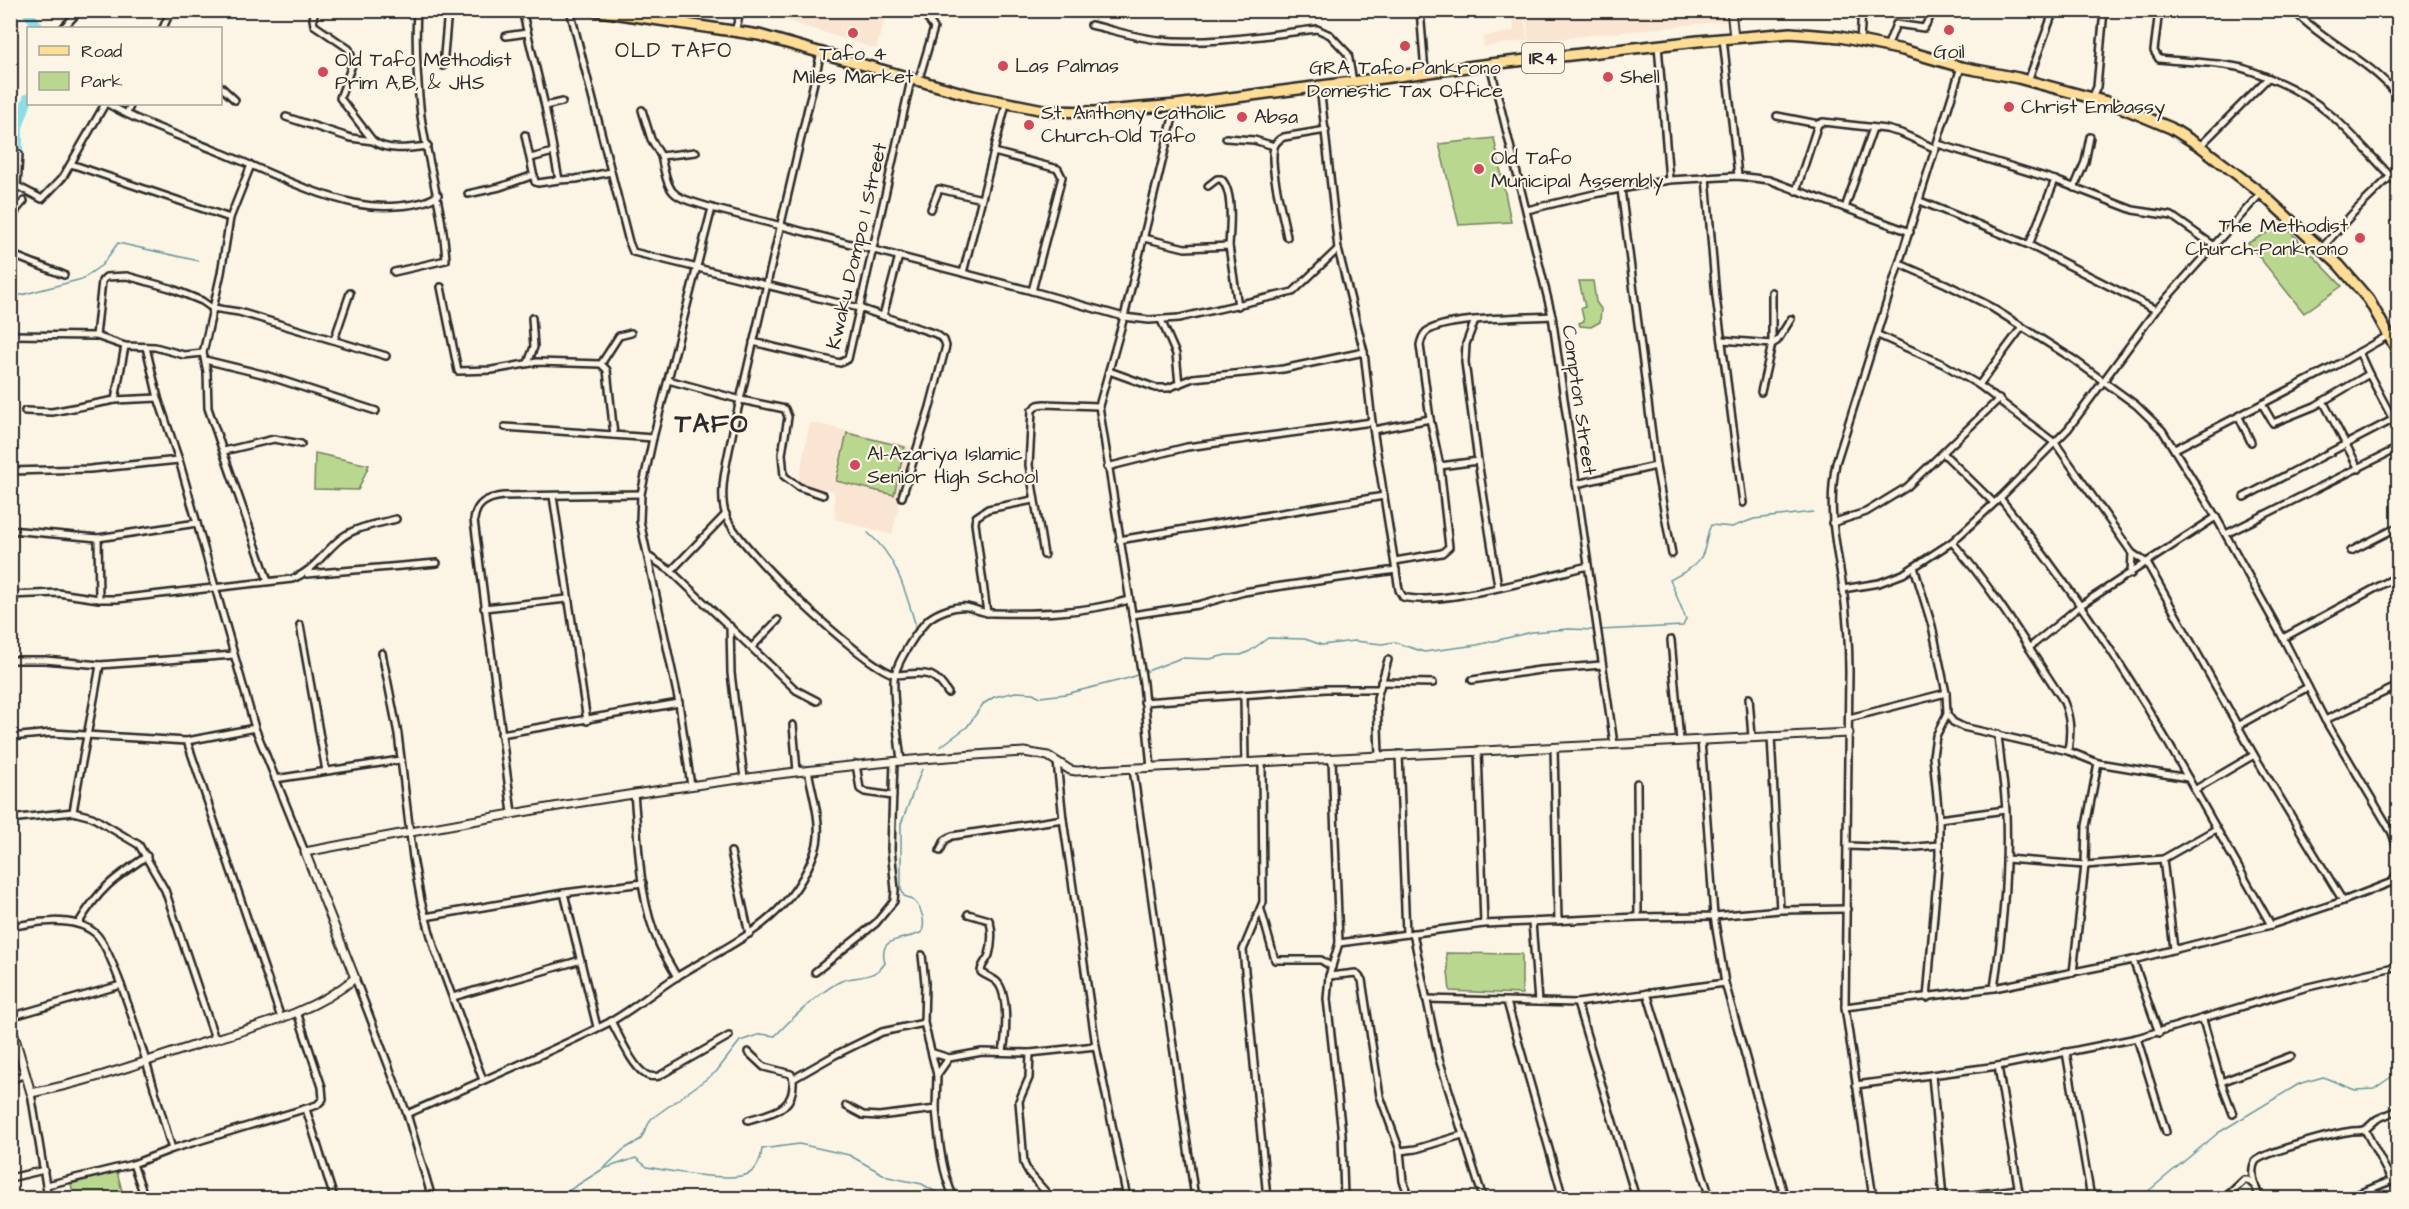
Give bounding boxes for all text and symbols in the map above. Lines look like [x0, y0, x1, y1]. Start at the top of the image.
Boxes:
marker: Goil [1942, 23, 1956, 37]
marker: Tafo 4 Miles Market [846, 26, 860, 40]
legend [27, 27, 222, 105]
district label: OLD TAFO [615, 36, 733, 65]
place label: Goil [1933, 38, 1965, 66]
text: Road [81, 39, 122, 64]
marker: GRA Tafo Pankrono Domestic Tax Office [1398, 39, 1412, 53]
place label: Tafo 4 Miles Market [793, 40, 913, 91]
road number: IR4 [1522, 43, 1564, 73]
place label: Old Tafo Methodist Prim A,B, & JHS [335, 46, 512, 97]
place label: Las Palmas [1015, 52, 1119, 80]
place label: GRA Tafo Pankrono Domestic Tax Office [1307, 54, 1503, 105]
marker: Las Palmas [996, 59, 1010, 73]
place label: Shell [1620, 63, 1660, 91]
marker: Old Tafo Methodist Prim A,B, & JHS [316, 65, 330, 79]
text: Park [81, 69, 123, 94]
marker: Shell [1601, 70, 1615, 84]
place label: Christ Embassy [2021, 93, 2165, 122]
place label: St. Anthony Catholic Church-Old Tafo [1041, 99, 1227, 150]
marker: Christ Embassy [2002, 100, 2016, 114]
place label: Absa [1254, 103, 1298, 131]
marker: Absa [1235, 110, 1249, 124]
marker: St. Anthony Catholic Church-Old Tafo [1022, 118, 1036, 132]
street label: Kwaku Dompo 1 Street [820, 140, 894, 352]
place label: Old Tafo Municipal Assembly [1491, 144, 1664, 196]
marker: Old Tafo Municipal Assembly [1472, 162, 1486, 176]
place label: The Methodist Church-Pankrono [2185, 212, 2348, 263]
marker: The Methodist Church-Pankrono [2353, 231, 2367, 245]
street label: Compton Street [1555, 323, 1603, 477]
district label: TAFO [674, 406, 749, 442]
place label: Al-Azariya Islamic Senior High School [867, 440, 1038, 492]
marker: Al-Azariya Islamic Senior High School [848, 458, 862, 472]

